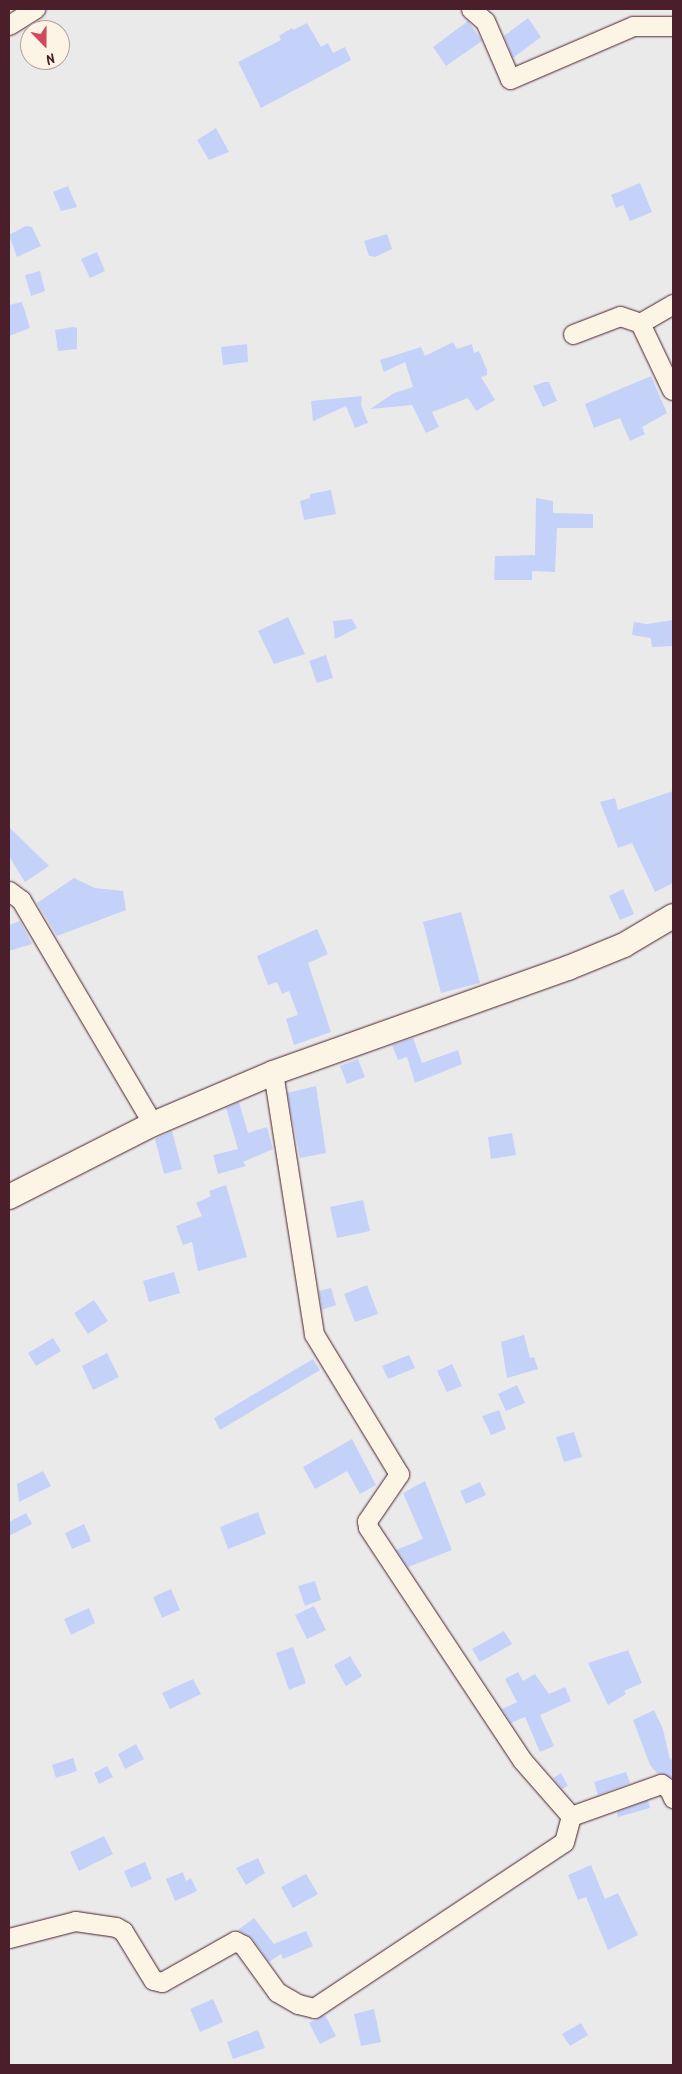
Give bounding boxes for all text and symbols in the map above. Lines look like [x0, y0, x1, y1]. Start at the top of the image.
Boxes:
north arrow [20, 20, 70, 70]
text: N [42, 46, 58, 70]

